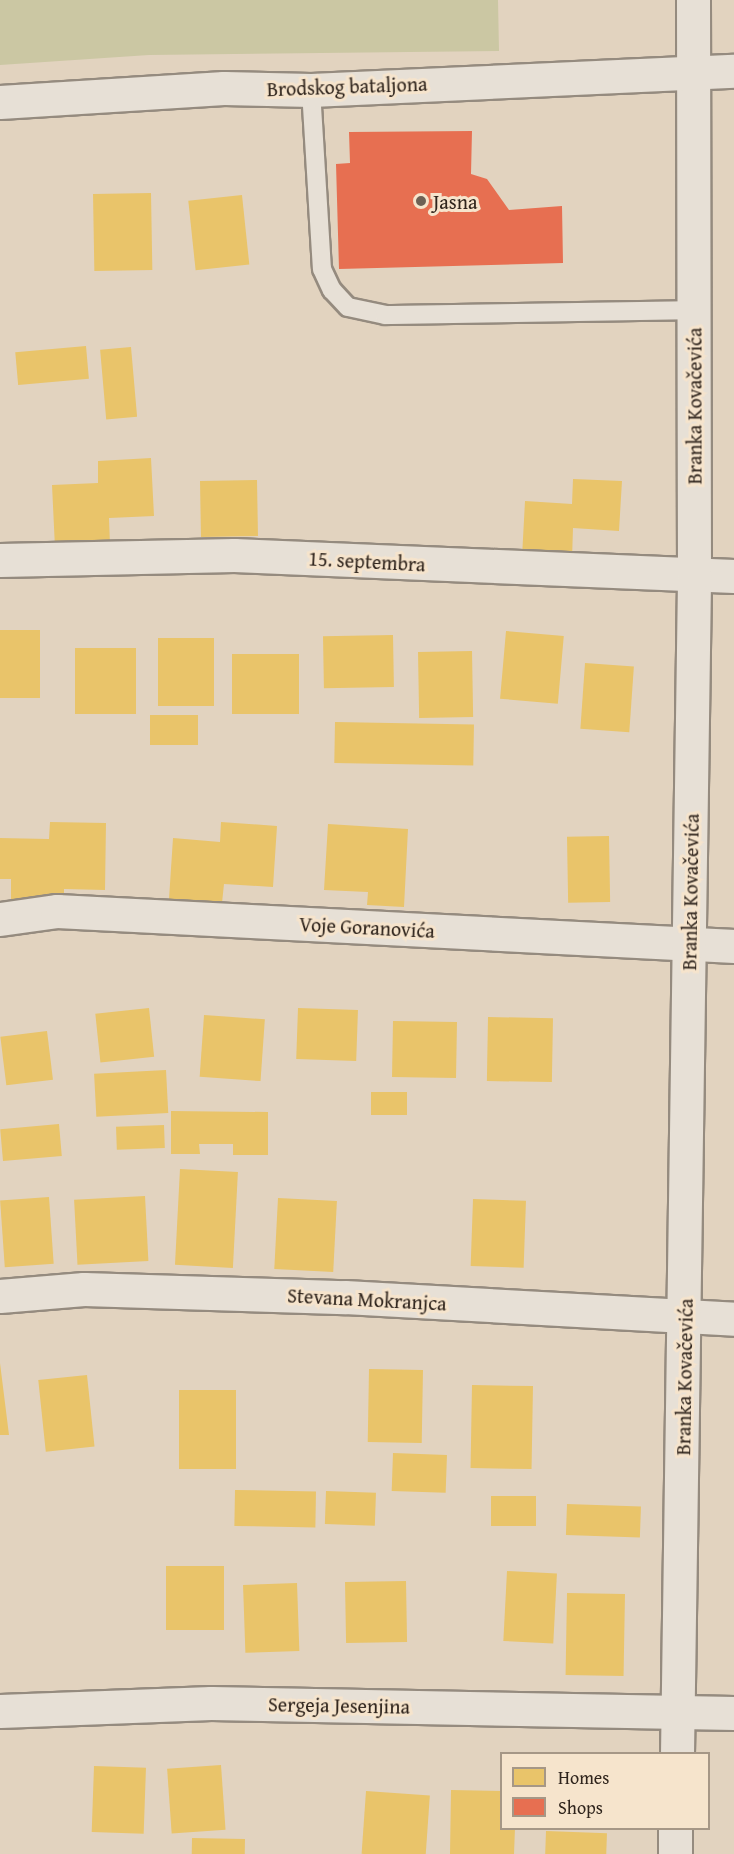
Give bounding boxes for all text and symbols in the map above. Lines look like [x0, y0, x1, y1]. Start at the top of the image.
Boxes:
street label: Brodskog bataljona [266, 71, 428, 101]
place label: Jasna [433, 189, 477, 213]
marker: Jasna [414, 194, 428, 208]
street label: Branka Kovačevića [682, 328, 706, 484]
street label: 15. septembra [308, 546, 426, 576]
street label: Branka Kovačevića [677, 813, 703, 971]
street label: Voje Goranovića [299, 911, 435, 943]
street label: Stevana Mokranjca [287, 1283, 447, 1315]
street label: Branka Kovačevića [671, 1298, 697, 1456]
street label: Sergeja Jesenjina [268, 1692, 410, 1718]
legend [500, 1752, 710, 1830]
text: Homes [558, 1764, 609, 1791]
text: Shops [558, 1794, 603, 1821]

